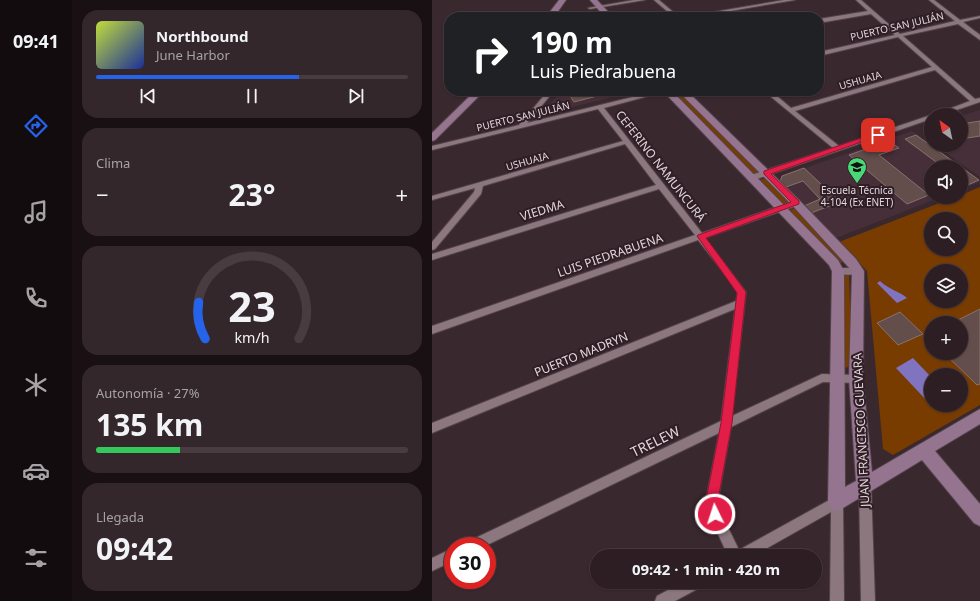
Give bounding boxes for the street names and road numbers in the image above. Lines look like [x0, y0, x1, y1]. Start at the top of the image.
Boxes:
street label: PUERTO SAN JULIÁN [849, 8, 945, 44]
street label: USHUAIA [837, 67, 883, 93]
street label: PUERTO SAN JULIÁN [475, 98, 571, 134]
street label: CEFERINO NAMUNCURÁ [612, 107, 710, 226]
street label: USHUAIA [504, 148, 550, 174]
street label: VIEDMA [518, 195, 566, 225]
street label: LUIS PIEDRABUENA [555, 229, 665, 281]
street label: PUERTO MADRYN [532, 327, 630, 381]
street label: JUAN FRANCISCO GUEVARA [848, 352, 874, 508]
street label: TRELEW [627, 421, 683, 461]

